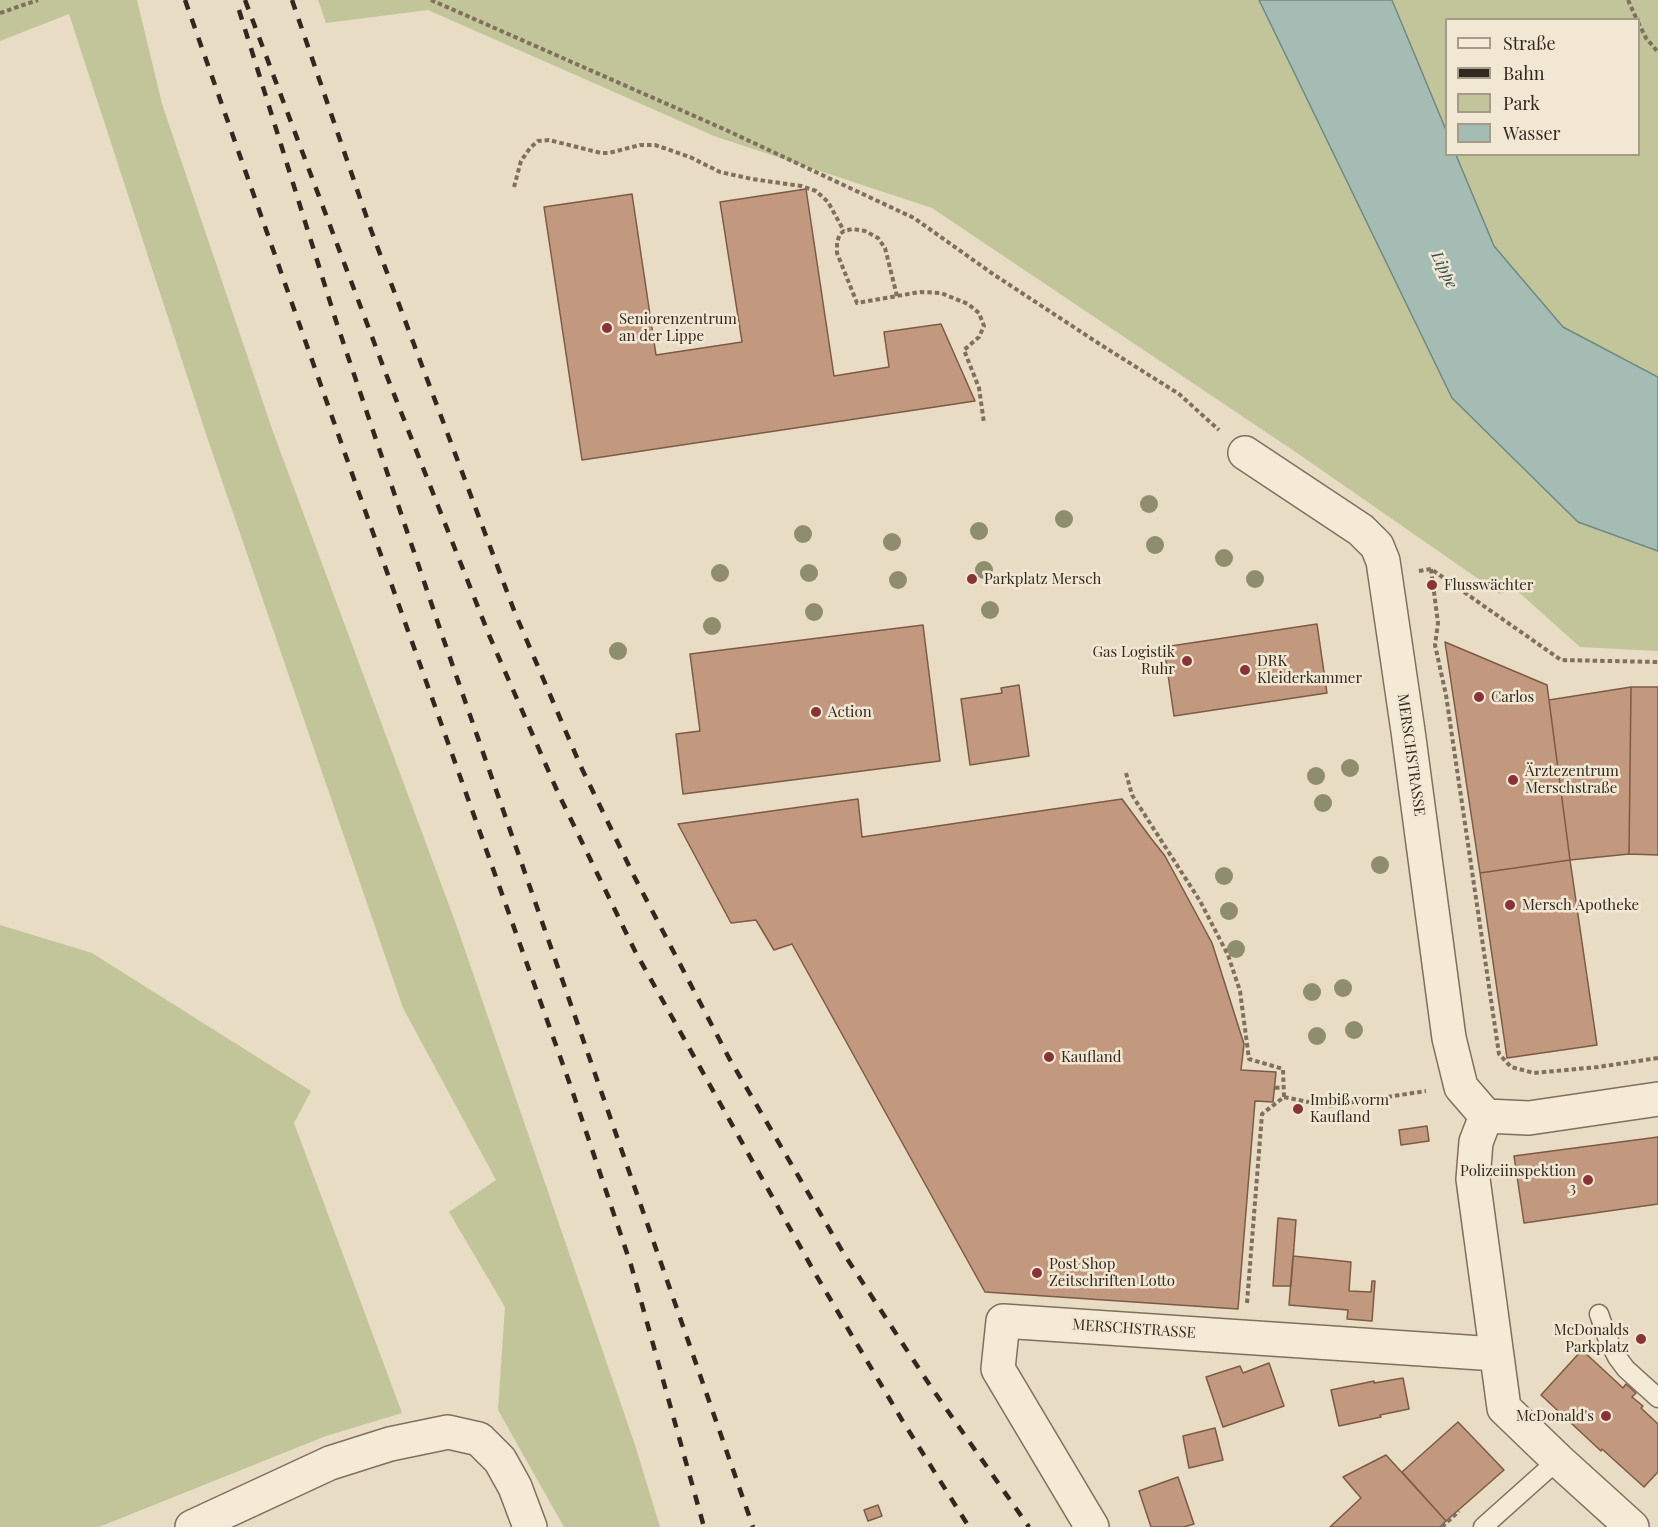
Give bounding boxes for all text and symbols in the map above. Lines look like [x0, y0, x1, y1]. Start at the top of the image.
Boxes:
legend [1445, 18, 1640, 156]
text: Straße [1503, 31, 1556, 55]
text: Bahn [1503, 61, 1545, 85]
text: Park [1503, 91, 1540, 115]
text: Wasser [1503, 121, 1561, 145]
water label: Lippe [1427, 248, 1461, 292]
place label: Seniorenzentrum an der Lippe [619, 310, 737, 345]
marker: Seniorenzentrum an der Lippe [600, 321, 614, 335]
place label: Parkplatz Mersch [984, 570, 1101, 588]
marker: Parkplatz Mersch [965, 572, 979, 586]
place label: Flusswächter [1444, 576, 1533, 594]
marker: Flusswächter [1425, 578, 1439, 592]
place label: Gas Logistik Ruhr [1093, 643, 1175, 678]
place label: DRK Kleiderkammer [1257, 652, 1362, 687]
marker: Gas Logistik Ruhr [1180, 654, 1194, 668]
marker: DRK Kleiderkammer [1238, 663, 1252, 677]
place label: Carlos [1491, 688, 1534, 706]
marker: Carlos [1472, 690, 1486, 704]
street label: MERSCHSTRASSE [1393, 693, 1429, 817]
place label: Action [828, 703, 872, 721]
marker: Action [809, 705, 823, 719]
place label: Ärztezentrum Merschstraße [1525, 762, 1619, 797]
marker: Ärztezentrum Merschstraße [1506, 773, 1520, 787]
place label: Mersch Apotheke [1522, 896, 1639, 914]
marker: Mersch Apotheke [1503, 898, 1517, 912]
place label: Kaufland [1061, 1048, 1121, 1066]
marker: Kaufland [1042, 1050, 1056, 1064]
place label: Imbiß vorm Kaufland [1310, 1091, 1389, 1126]
marker: Imbiß vorm Kaufland [1291, 1102, 1305, 1116]
place label: Polizeiinspektion 3 [1460, 1162, 1576, 1197]
marker: Polizeiinspektion 3 [1581, 1173, 1595, 1187]
place label: Post Shop Zeitschriften Lotto [1049, 1255, 1175, 1290]
marker: Post Shop Zeitschriften Lotto [1030, 1266, 1044, 1280]
street label: MERSCHSTRASSE [1072, 1316, 1196, 1342]
place label: McDonalds Parkplatz [1554, 1321, 1629, 1356]
marker: McDonalds Parkplatz [1634, 1332, 1648, 1346]
place label: McDonald's [1516, 1407, 1594, 1425]
marker: McDonald's [1599, 1409, 1613, 1423]

